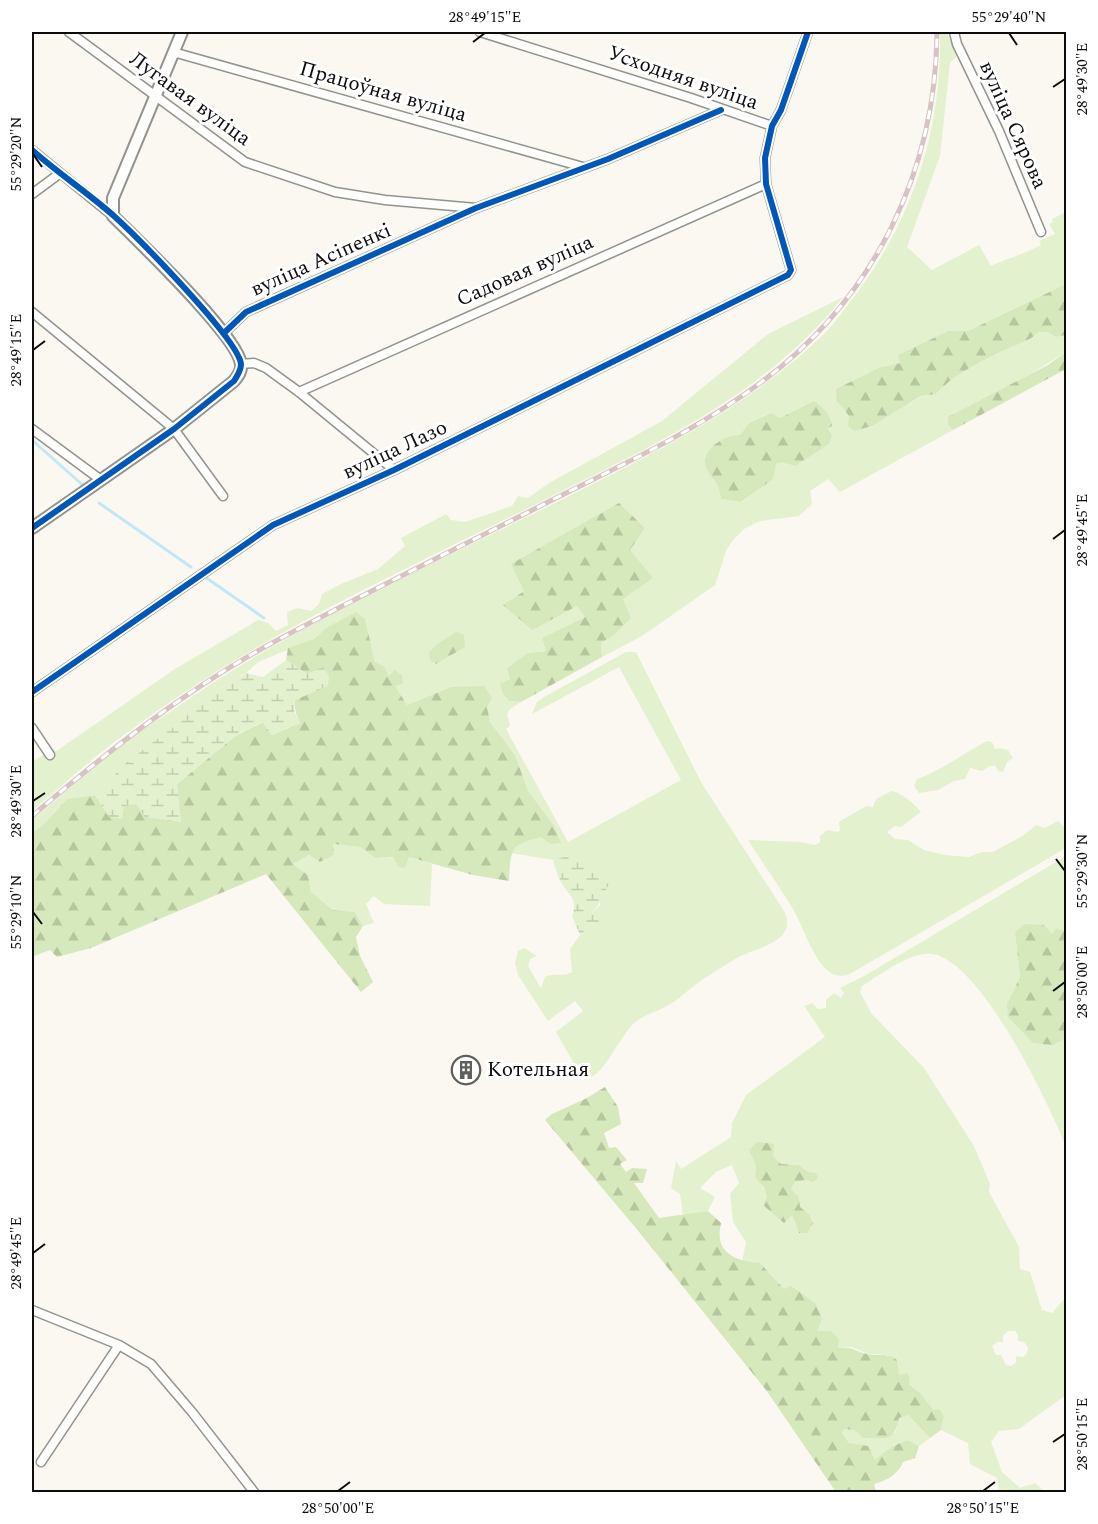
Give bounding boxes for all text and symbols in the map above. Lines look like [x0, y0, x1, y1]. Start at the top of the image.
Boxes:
text: 28°49'15"E [449, 6, 521, 29]
text: 55°29'40"N [972, 6, 1047, 29]
street label: Усходняя вуліца [603, 37, 763, 119]
text: 28°49'30"E [1071, 43, 1094, 115]
street label: Лугавая вуліца [122, 44, 258, 155]
street label: Працоўная вуліца [296, 53, 471, 131]
street label: вуліца Сярова [970, 56, 1056, 195]
text: 55°29'20"N [5, 116, 28, 192]
street label: вуліца Асіпенкі [245, 215, 397, 305]
street label: Садовая вуліца [451, 226, 599, 316]
text: 28°49'15"E [5, 314, 28, 386]
street label: вуліца Лазо [337, 412, 453, 488]
text: 28°49'45"E [1071, 494, 1094, 566]
text: 28°49'30"E [5, 765, 28, 837]
text: 55°29'30"N [1071, 833, 1094, 909]
text: 55°29'10"N [5, 874, 28, 950]
text: 28°50'00"E [1071, 946, 1094, 1018]
building icon: Котельная [450, 1054, 482, 1086]
place label: Котельная [487, 1054, 589, 1086]
text: 28°49'45"E [5, 1217, 28, 1289]
text: 28°50'15"E [1071, 1398, 1094, 1470]
text: 28°50'00"E [302, 1497, 374, 1520]
text: 28°50'15"E [947, 1497, 1019, 1520]

